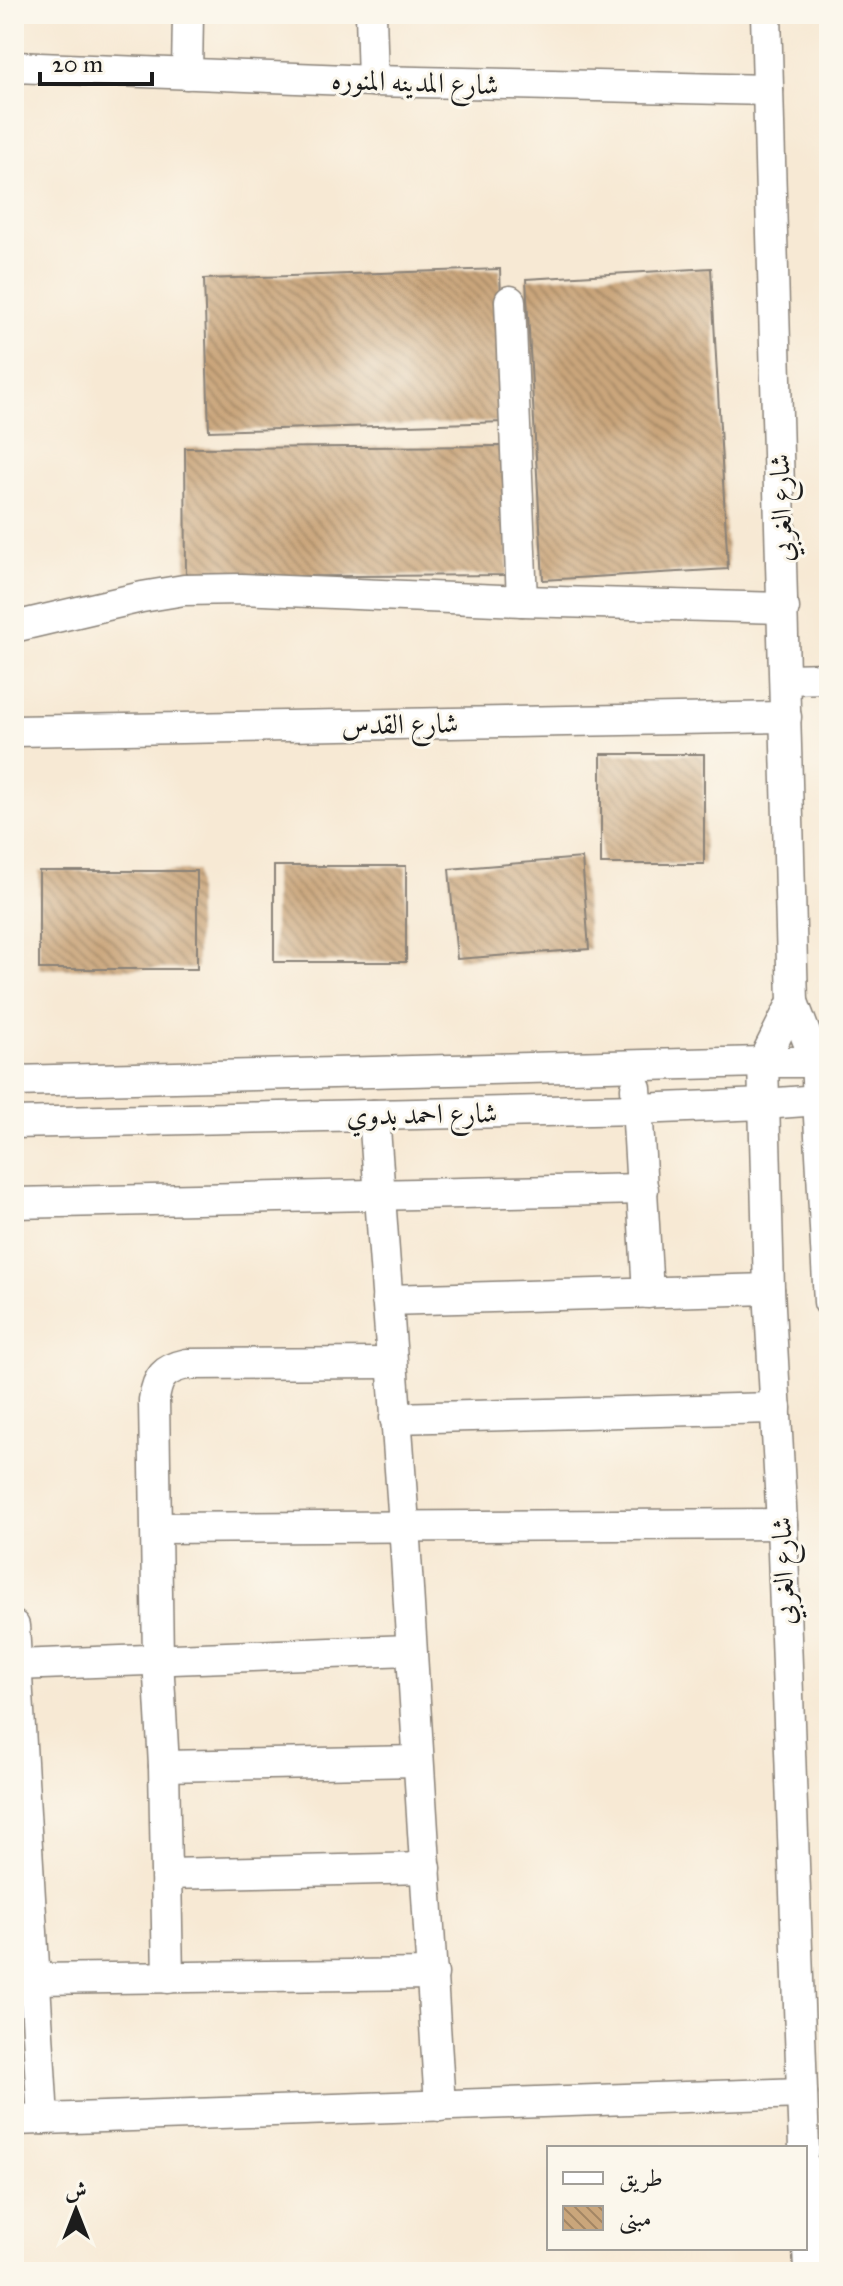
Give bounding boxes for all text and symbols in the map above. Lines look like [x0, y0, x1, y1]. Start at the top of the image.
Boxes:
scale bar [40, 36, 152, 86]
text: 20 m [52, 49, 103, 79]
street label: شارع المدينه المنوره [330, 62, 499, 108]
street label: شارع الغربي [762, 453, 806, 563]
street label: شارع القدس [341, 705, 459, 749]
street label: شارع احمد بدوي [346, 1095, 498, 1139]
street label: شارع الغربي [764, 1516, 808, 1626]
legend [547, 2146, 807, 2250]
text: طريق [619, 2163, 663, 2193]
north arrow [36, 2170, 116, 2250]
text: ش [65, 2177, 87, 2204]
text: مبنى [619, 2203, 652, 2235]

